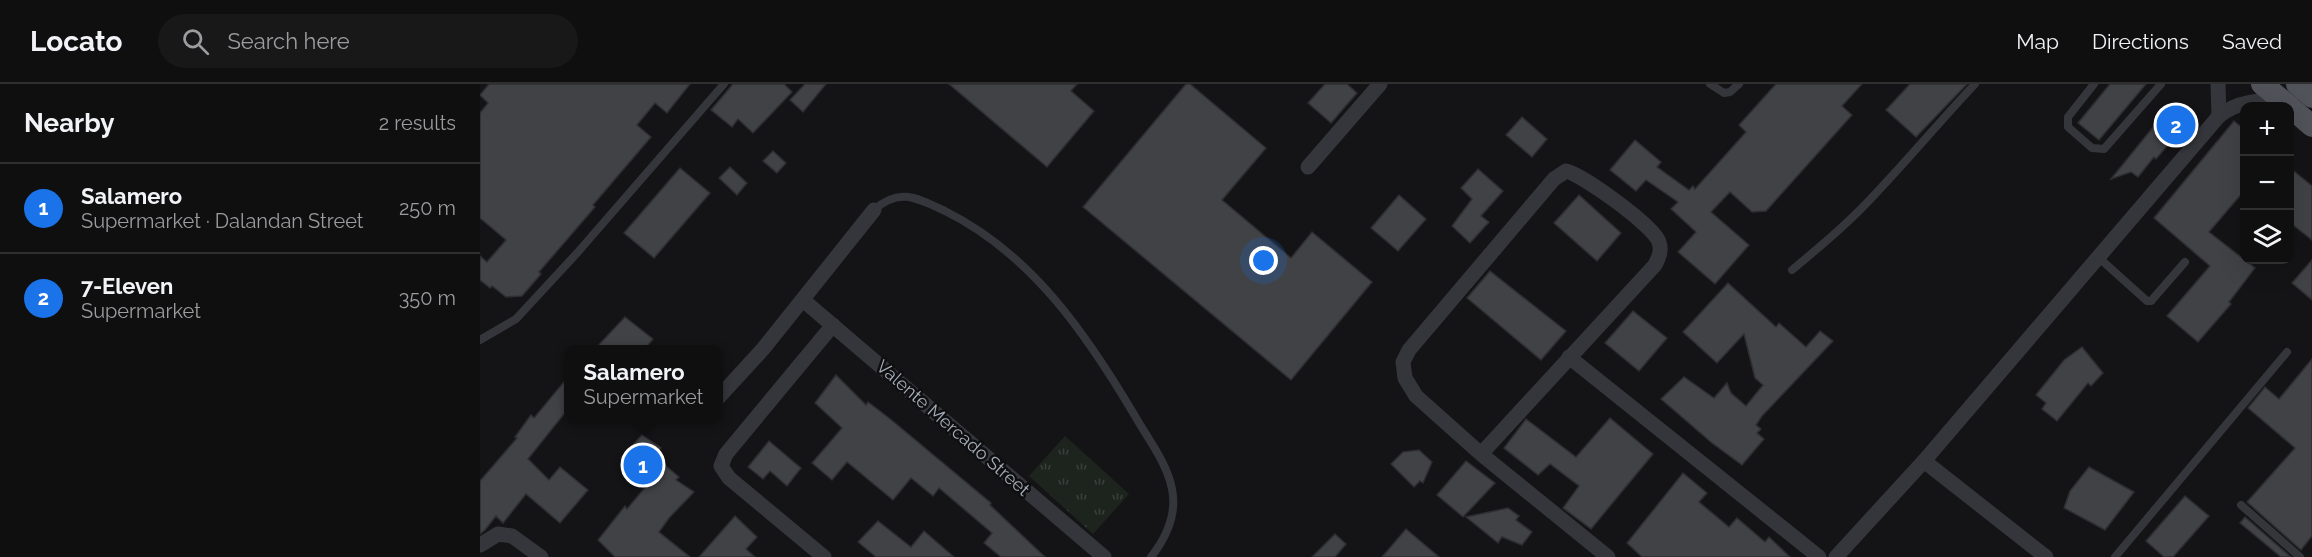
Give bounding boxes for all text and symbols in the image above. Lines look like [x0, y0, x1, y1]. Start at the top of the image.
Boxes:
search box [158, 14, 578, 68]
text: Locato [30, 25, 122, 58]
icon: search [179, 25, 212, 58]
text: Search here [227, 28, 350, 54]
text: Map [2016, 29, 2059, 54]
text: Directions [2092, 29, 2189, 54]
text: Saved [2222, 29, 2282, 54]
pin: 2 [2156, 102, 2196, 147]
map controls [2240, 102, 2294, 264]
button: + [2240, 102, 2294, 156]
text: Nearby [24, 108, 114, 138]
text: 2 results [379, 111, 456, 135]
button: − [2240, 156, 2294, 210]
text: Salamero [81, 183, 182, 209]
text: 1 [39, 196, 48, 220]
text: 250 m [399, 196, 456, 220]
text: Supermarket · Dalandan Street [81, 209, 363, 233]
button: layers [2240, 210, 2294, 264]
your location [1249, 246, 1278, 275]
text: 7-Eleven [81, 273, 173, 299]
text: 2 [38, 286, 49, 310]
text: 350 m [399, 286, 456, 310]
text: Supermarket [81, 299, 201, 323]
popup [564, 345, 723, 423]
street label: Valente Mercado Street [872, 355, 1034, 500]
text: Salamero [584, 359, 685, 385]
text: Supermarket [584, 385, 703, 409]
pin: 1 [624, 442, 662, 488]

